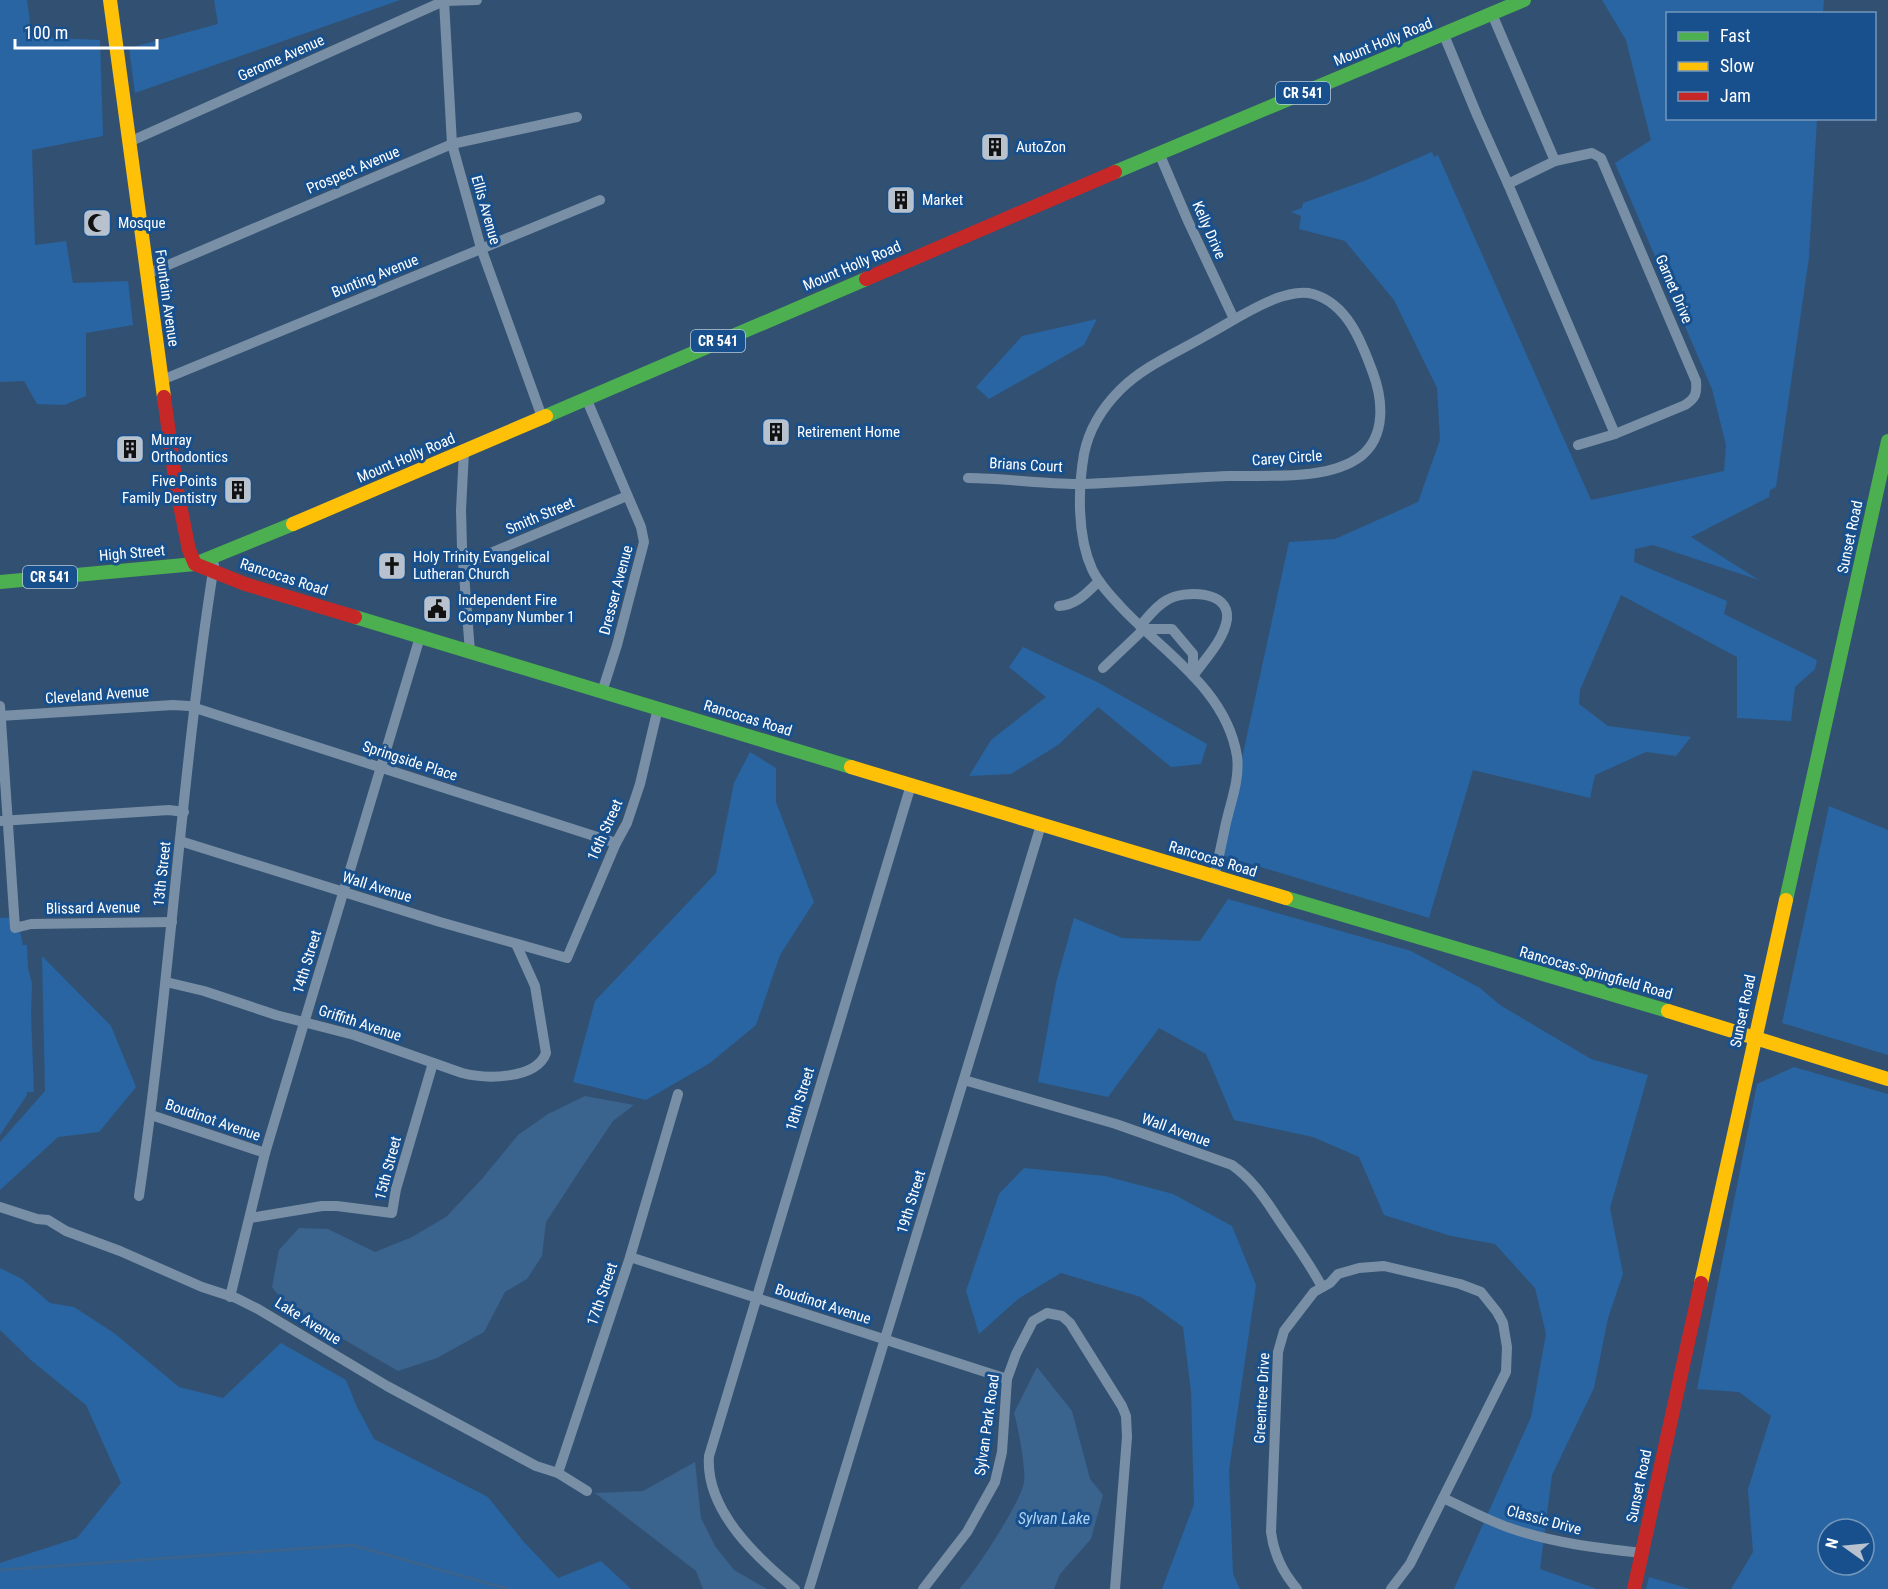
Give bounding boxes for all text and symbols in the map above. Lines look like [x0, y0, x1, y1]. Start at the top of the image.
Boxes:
scale bar [15, 12, 158, 50]
legend [1666, 12, 1876, 120]
street label: Mount Holly Road [1331, 14, 1435, 70]
text: 100 m [24, 22, 68, 43]
text: Fast [1720, 25, 1751, 46]
street label: Gerome Avenue [235, 31, 327, 85]
text: Slow [1720, 55, 1755, 76]
road number: CR 541 [1276, 82, 1330, 104]
text: Jam [1720, 85, 1751, 106]
building icon: AutoZon [979, 131, 1011, 163]
place label: AutoZon [1016, 138, 1066, 156]
street label: Prospect Avenue [304, 142, 402, 198]
street label: Ellis Avenue [468, 173, 504, 247]
building icon: Market [885, 184, 917, 216]
place label: Market [922, 191, 963, 209]
street label: Kelly Drive [1188, 198, 1230, 262]
mosque icon: Mosque [81, 207, 113, 239]
place label: Mosque [118, 214, 166, 232]
street label: Mount Holly Road [800, 237, 904, 295]
street label: Fountain Avenue [151, 248, 183, 348]
street label: Bunting Avenue [329, 250, 421, 302]
street label: Garnet Drive [1652, 252, 1696, 326]
road number: CR 541 [691, 330, 745, 352]
building icon: Retirement Home [760, 416, 792, 448]
place label: Retirement Home [797, 423, 900, 441]
street label: Mount Holly Road [354, 429, 458, 487]
place label: Murray Orthodontics [151, 431, 228, 466]
building icon: Murray Orthodontics [114, 433, 146, 465]
street label: Carey Circle [1251, 447, 1323, 469]
street label: Brians Court [989, 454, 1063, 476]
place label: Five Points Family Dentistry [122, 472, 217, 507]
building icon: Five Points Family Dentistry [222, 474, 254, 506]
street label: Smith Street [503, 493, 577, 539]
street label: Sunset Road [1833, 499, 1867, 575]
street label: High Street [98, 541, 166, 565]
street label: Dresser Avenue [595, 543, 637, 637]
place label: Holy Trinity Evangelical Lutheran Church [413, 548, 550, 583]
church icon: Holy Trinity Evangelical Lutheran Church [376, 550, 408, 582]
street label: Rancocas Road [238, 554, 330, 600]
road number: CR 541 [23, 566, 77, 588]
place label: Independent Fire Company Number 1 [458, 591, 575, 626]
public building icon: Independent Fire Company Number 1 [421, 593, 453, 625]
street label: Cleveland Avenue [44, 682, 150, 708]
street label: Rancocas Road [702, 696, 794, 740]
street label: Springside Place [360, 737, 460, 785]
street label: 16th Street [584, 797, 626, 863]
street label: Rancocas Road [1167, 837, 1259, 881]
street label: 13th Street [150, 841, 174, 907]
street label: Wall Avenue [340, 868, 414, 906]
street label: Blissard Avenue [46, 898, 140, 918]
street label: 14th Street [289, 928, 325, 996]
street label: Rancocas-Springfield Road [1517, 943, 1675, 1003]
street label: Sunset Road [1726, 973, 1760, 1049]
street label: Griffith Avenue [316, 1001, 404, 1045]
street label: 18th Street [782, 1065, 818, 1133]
street label: Boudinot Avenue [163, 1095, 263, 1145]
street label: Wall Avenue [1139, 1109, 1213, 1151]
street label: 15th Street [371, 1134, 405, 1202]
street label: 19th Street [893, 1168, 929, 1236]
street label: 17th Street [583, 1260, 621, 1328]
street label: Boudinot Avenue [773, 1280, 873, 1328]
street label: Lake Avenue [272, 1294, 344, 1348]
street label: Greentree Drive [1251, 1352, 1273, 1444]
street label: Sylvan Park Road [971, 1373, 1003, 1477]
street label: Sunset Road [1622, 1448, 1656, 1524]
street label: Classic Drive [1505, 1501, 1583, 1539]
water label: Sylvan Lake [1018, 1509, 1090, 1528]
north arrow [1816, 1517, 1876, 1577]
text: N [1822, 1536, 1842, 1550]

